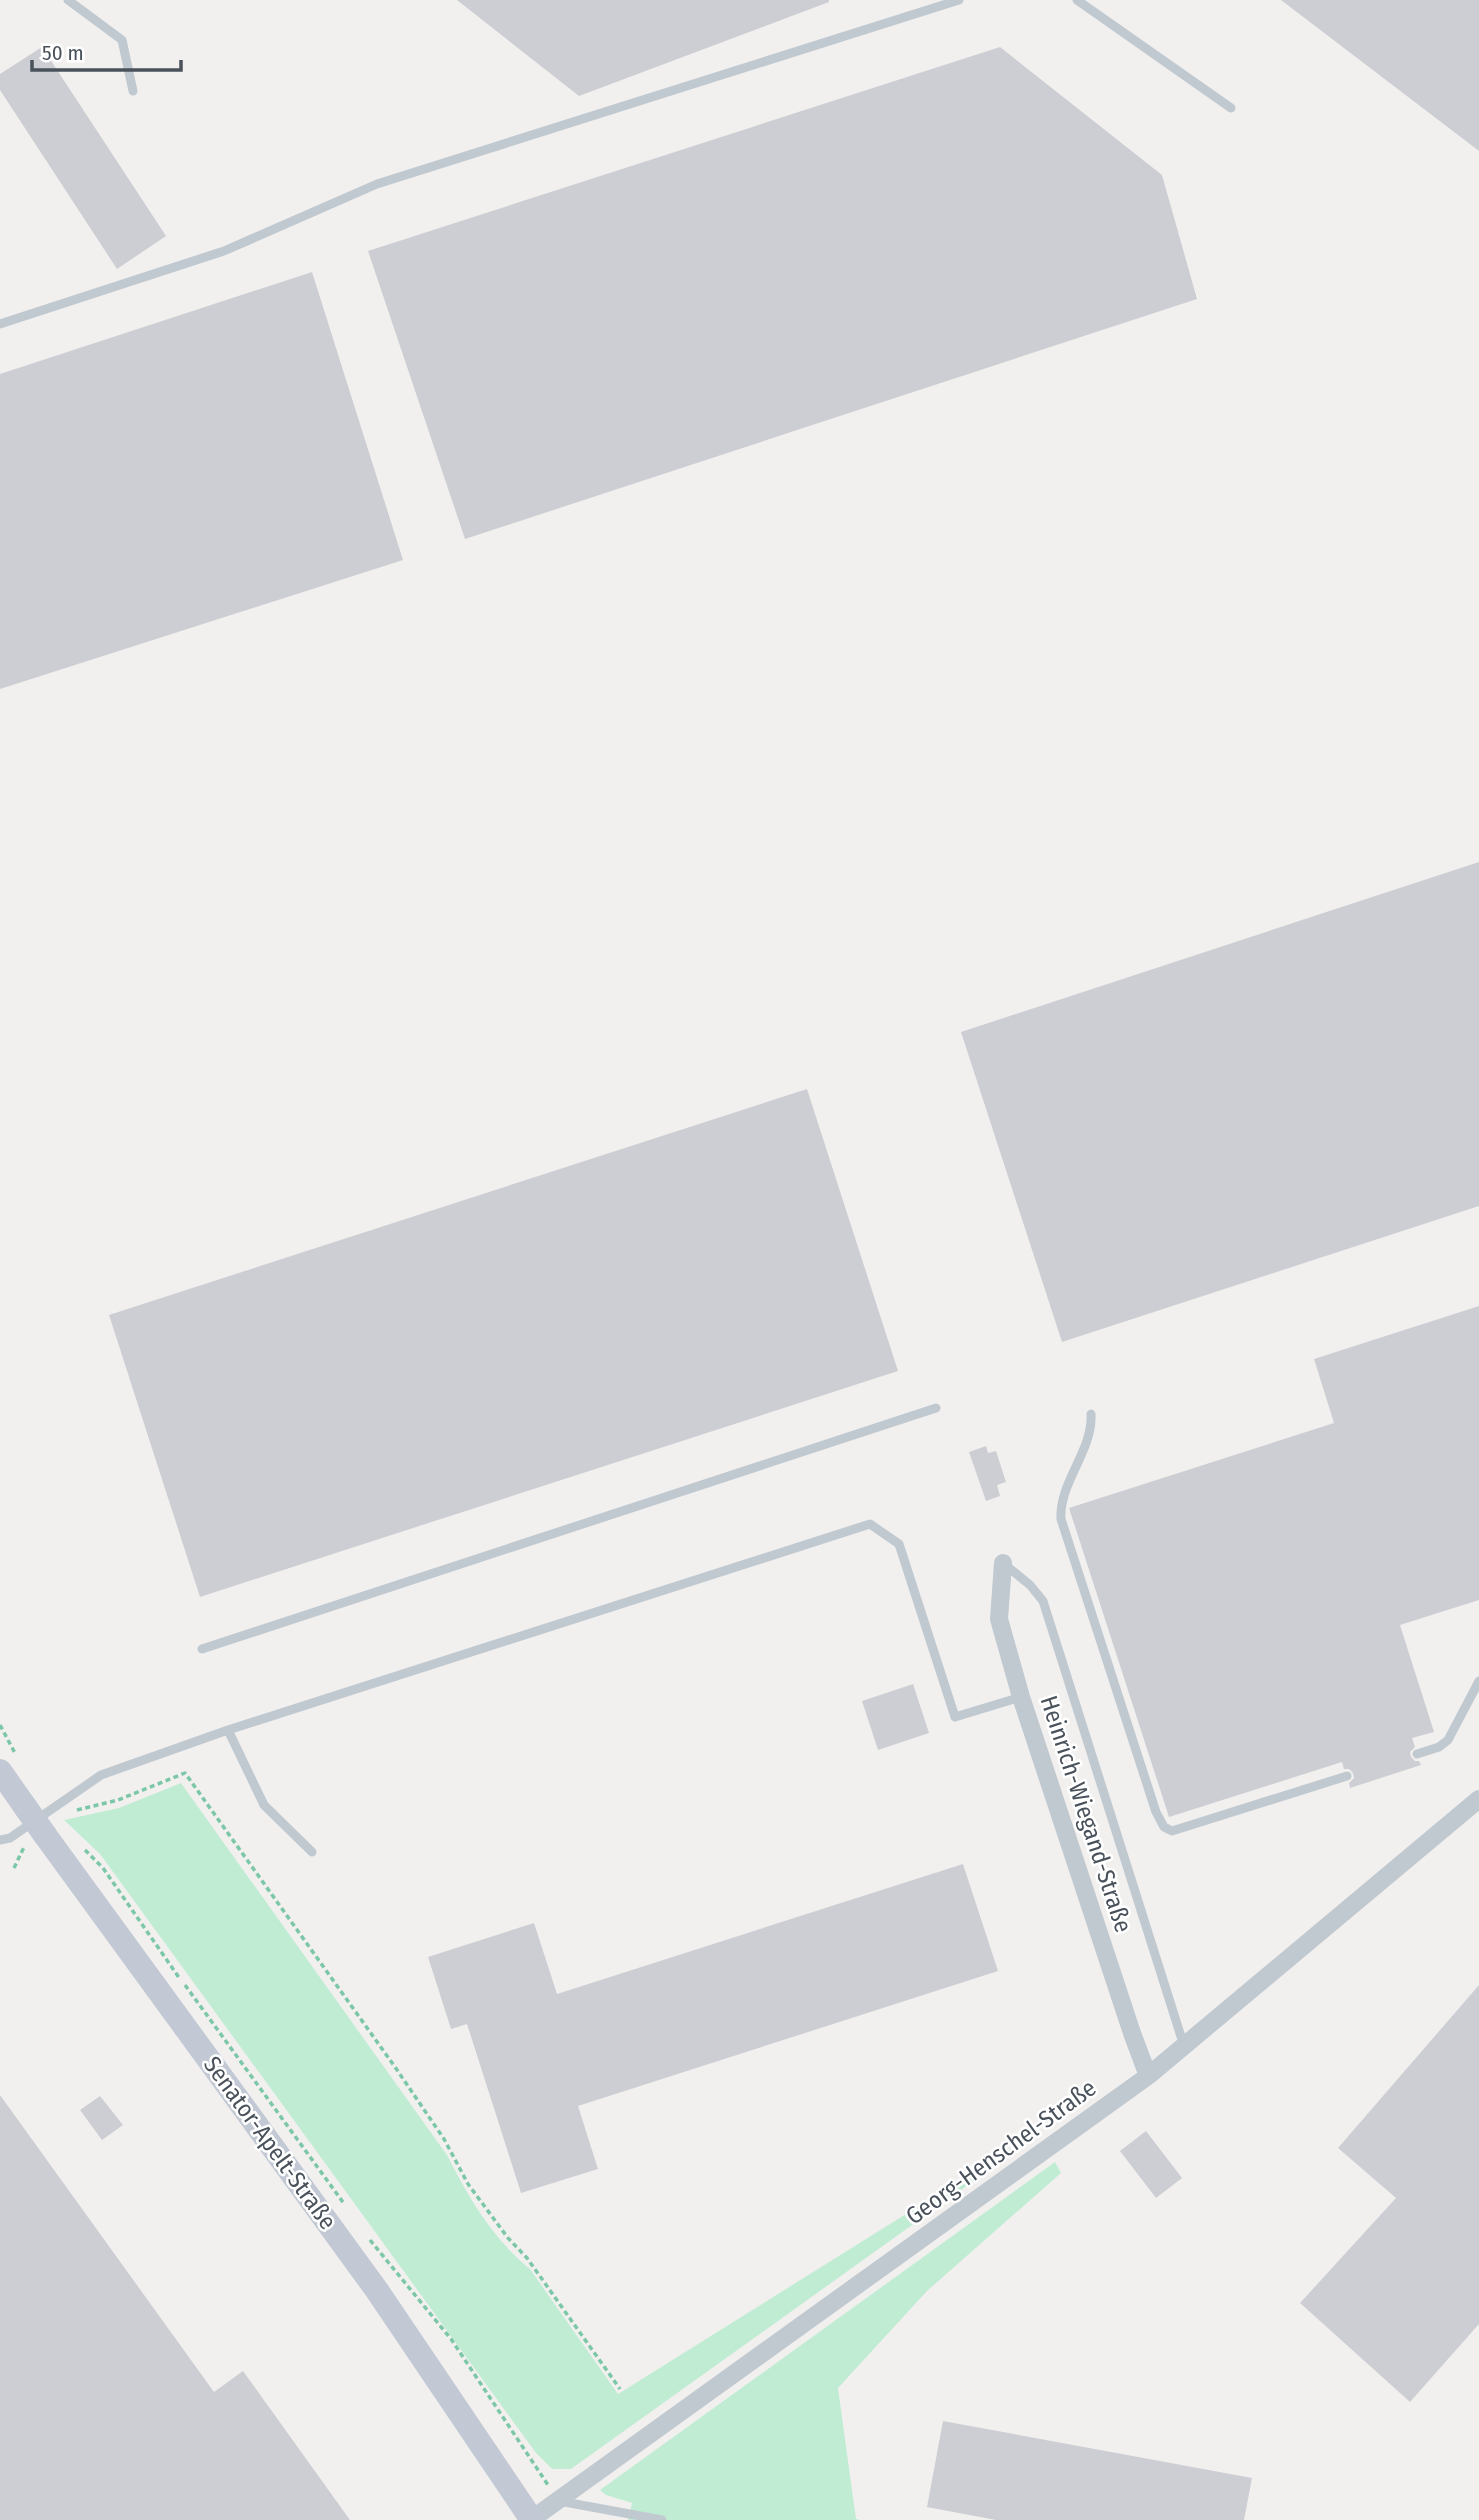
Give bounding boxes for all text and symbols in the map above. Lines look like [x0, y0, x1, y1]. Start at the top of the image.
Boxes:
scale bar [32, 28, 180, 72]
text: 50 m [42, 40, 84, 66]
street label: Heinrich-Wiegand-Straße [1035, 1692, 1137, 1936]
street label: Senator-Apelt-Straße [198, 2051, 342, 2235]
street label: Georg-Henschel-Straße [901, 2074, 1101, 2230]

